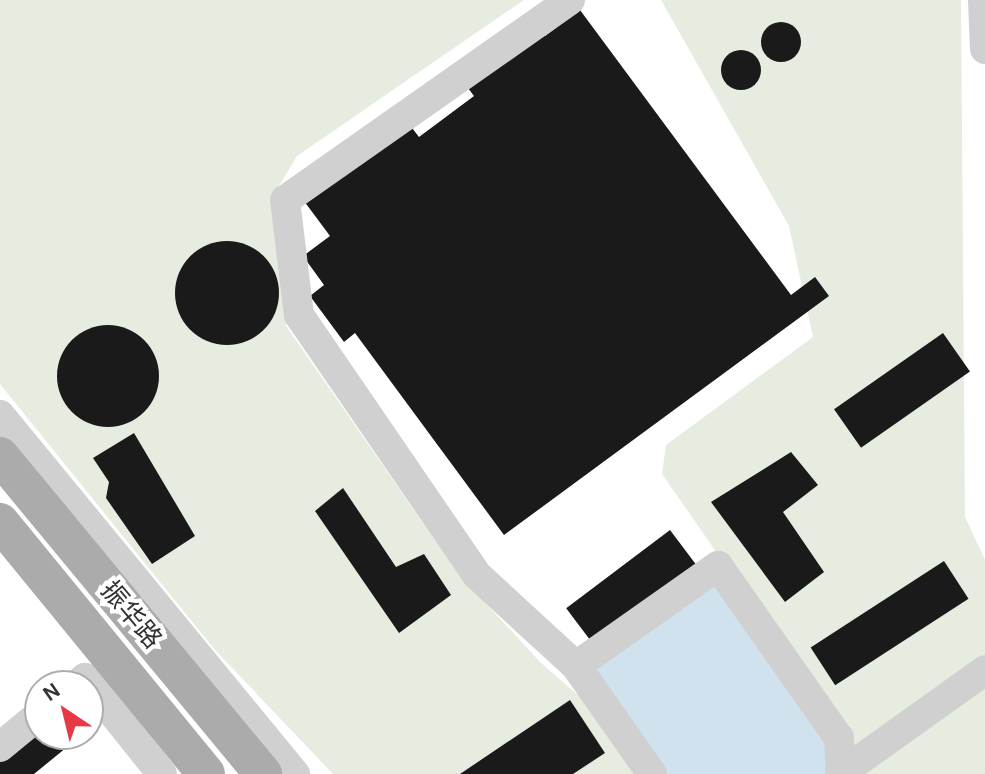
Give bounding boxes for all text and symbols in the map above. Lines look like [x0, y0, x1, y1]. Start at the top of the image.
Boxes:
street label: 振华路 [94, 575, 168, 655]
north arrow [24, 670, 104, 750]
text: N [37, 677, 65, 707]

